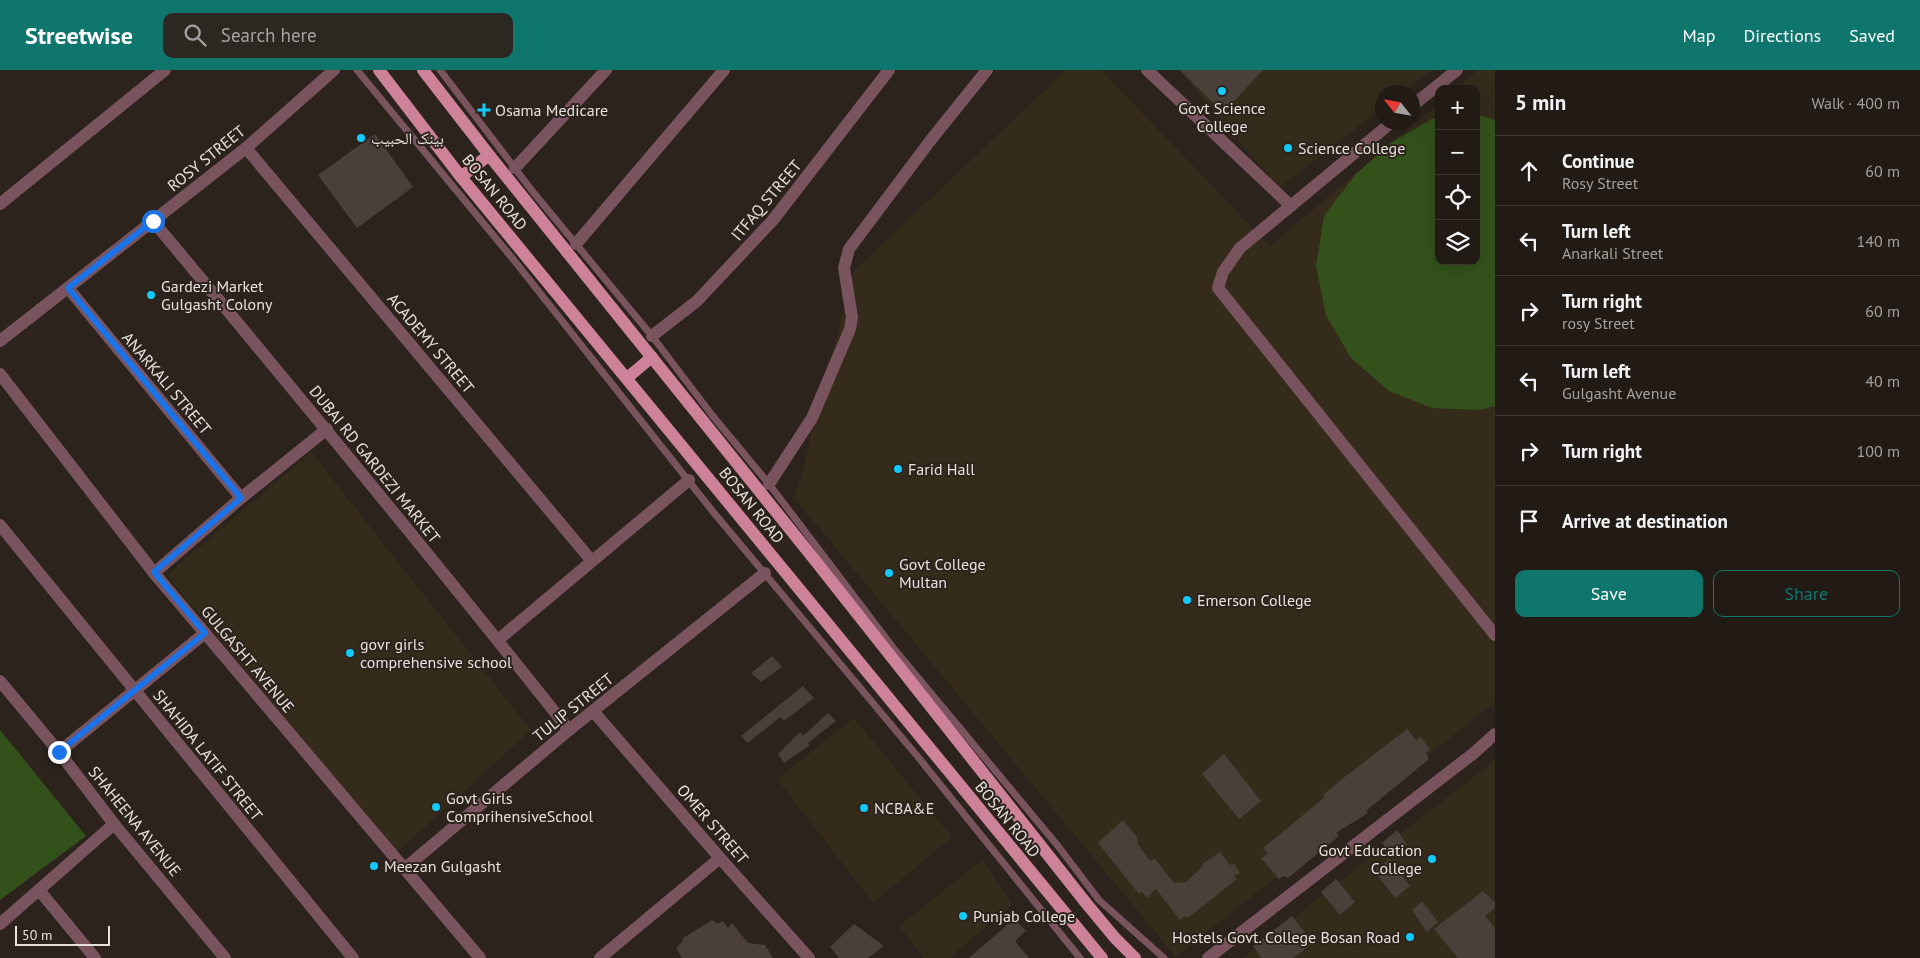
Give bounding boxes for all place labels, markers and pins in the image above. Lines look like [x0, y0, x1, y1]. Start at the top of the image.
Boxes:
marker: Govt Science College [1216, 85, 1228, 97]
place label: Govt Science College [1178, 98, 1266, 136]
place label: Osama Medicare [495, 100, 608, 120]
marker: Osama Medicare [477, 103, 491, 117]
place label: بينک الحبيب [371, 128, 444, 148]
marker: بينک الحبيب [355, 132, 367, 144]
place label: Science College [1298, 138, 1405, 158]
marker: Science College [1282, 142, 1294, 154]
place label: Gardezi Market Gulgasht Colony [161, 276, 273, 314]
marker: Gardezi Market Gulgasht Colony [145, 289, 157, 301]
place label: Farid Hall [908, 459, 975, 479]
marker: Farid Hall [892, 463, 904, 475]
place label: Govt College Multan [899, 554, 986, 592]
marker: Govt College Multan [883, 567, 895, 579]
place label: Emerson College [1197, 590, 1312, 610]
marker: Emerson College [1181, 594, 1193, 606]
place label: govr girls comprehensive school [360, 634, 512, 672]
marker: govr girls comprehensive school [344, 647, 356, 659]
place label: Govt Girls ComprihensiveSchool [446, 788, 593, 826]
place label: NCBA&E [874, 798, 934, 818]
marker: Govt Girls ComprihensiveSchool [430, 801, 442, 813]
marker: NCBA&E [858, 802, 870, 814]
place label: Govt Education College [1318, 840, 1422, 878]
marker: Govt Education College [1426, 853, 1438, 865]
place label: Meezan Gulgasht [384, 856, 502, 876]
marker: Meezan Gulgasht [368, 860, 380, 872]
place label: Punjab College [973, 906, 1075, 926]
marker: Punjab College [957, 910, 969, 922]
place label: Hostels Govt. College Bosan Road [1172, 927, 1400, 947]
marker: Hostels Govt. College Bosan Road [1404, 931, 1416, 943]

